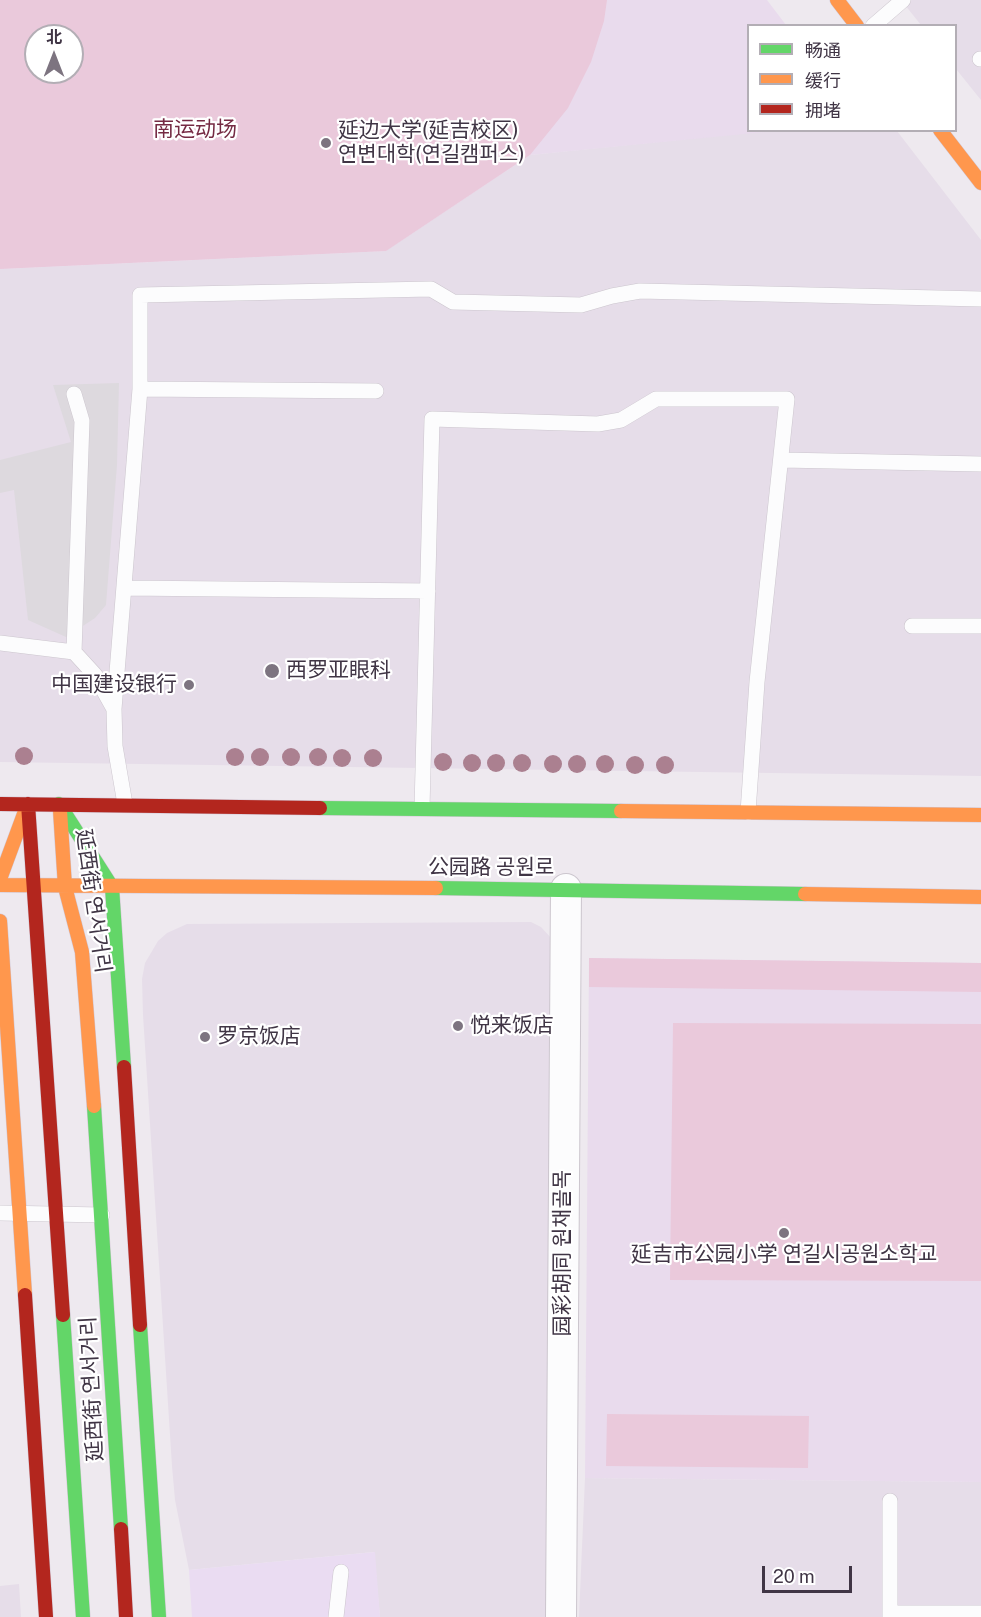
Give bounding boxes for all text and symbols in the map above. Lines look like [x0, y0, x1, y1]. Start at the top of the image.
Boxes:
north arrow [24, 24, 84, 84]
legend [747, 24, 957, 132]
text: 北 [46, 28, 62, 47]
text: 畅通 [805, 40, 841, 61]
text: 缓行 [805, 70, 841, 91]
text: 拥堵 [805, 100, 841, 121]
park label: 南运动场 [153, 117, 237, 143]
place label: 延边大学(延吉校区) 연변대학(연길캠퍼스) [338, 118, 525, 168]
marker: 延边大学(延吉校区) 연변대학(연길캠퍼스) [319, 136, 333, 150]
place label: 西罗亚眼科 [286, 658, 391, 684]
marker: 西罗亚眼科 [263, 662, 281, 680]
place label: 中国建设银行 [51, 672, 177, 698]
marker: 中国建设银行 [182, 678, 196, 692]
street label: 延西街 연서거리 [70, 827, 116, 975]
street label: 公园路 공원로 [428, 855, 554, 881]
place label: 悦来饭店 [470, 1013, 554, 1039]
marker: 悦来饭店 [451, 1019, 465, 1033]
place label: 罗京饭店 [217, 1024, 301, 1050]
marker: 罗京饭店 [198, 1030, 212, 1044]
street label: 园彩胡同 원채골목 [550, 1170, 576, 1336]
marker: 延吉市公园小学 연길시공원소학교 [777, 1226, 791, 1240]
place label: 延吉市公园小学 연길시공원소학교 [631, 1242, 937, 1268]
street label: 延西街 연서거리 [76, 1316, 108, 1462]
scale bar [765, 1554, 855, 1592]
text: 20 m [773, 1566, 815, 1587]

